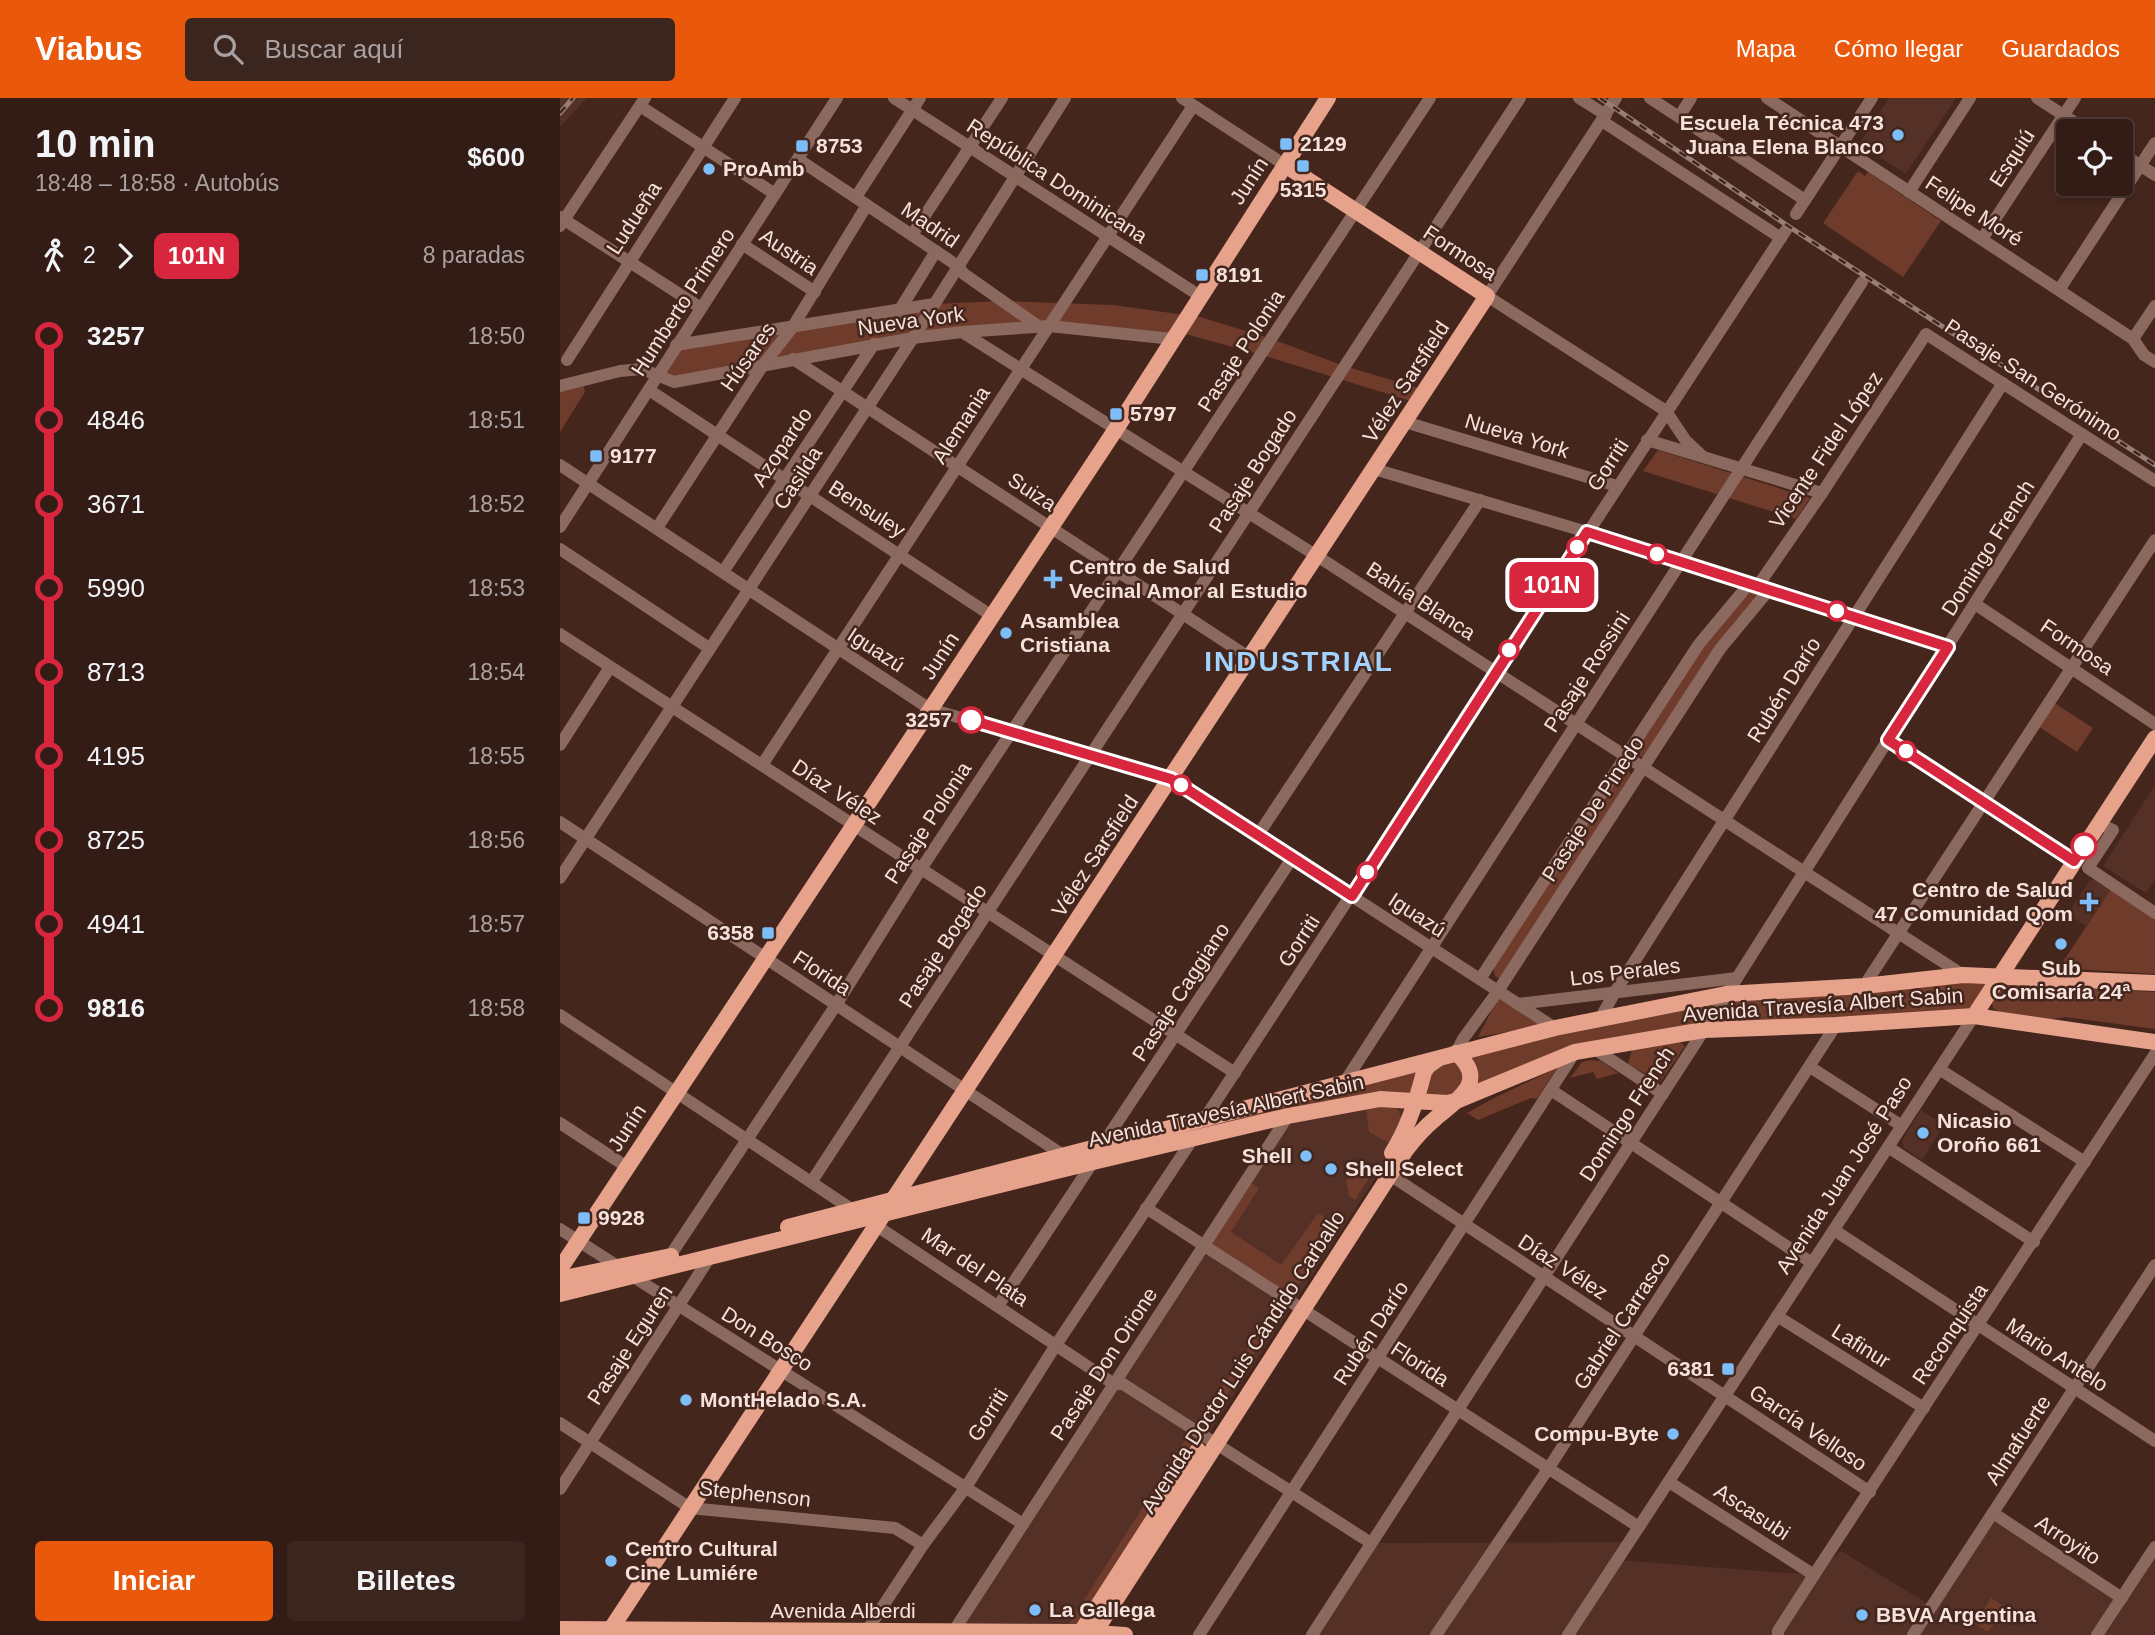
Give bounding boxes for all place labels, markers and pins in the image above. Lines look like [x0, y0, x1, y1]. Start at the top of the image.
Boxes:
place label: Escuela Técnica 473 Juana Elena Blanco [1680, 111, 1884, 158]
marker: Escuela Técnica 473 Juana Elena Blanco [1890, 127, 1906, 143]
place label: 2129 [1300, 132, 1347, 155]
place label: 8753 [816, 134, 863, 157]
marker: 2129 [1278, 136, 1294, 152]
marker: 8753 [794, 138, 810, 154]
place label: ProAmb [723, 157, 805, 180]
marker: 5315 [1295, 158, 1311, 174]
marker: ProAmb [701, 161, 717, 177]
place label: 5315 [1280, 178, 1327, 201]
place label: 8191 [1216, 263, 1263, 286]
marker: 8191 [1194, 267, 1210, 283]
place label: 5797 [1130, 402, 1177, 425]
marker: 5797 [1108, 406, 1124, 422]
place label: 9177 [610, 444, 657, 467]
marker: 9177 [588, 448, 604, 464]
unlabelled marker [1567, 537, 1587, 557]
unlabelled marker [1647, 544, 1667, 564]
place label: Centro de Salud Vecinal Amor al Estudio [1069, 555, 1307, 602]
marker: Centro de Salud Vecinal Amor al Estudio [1043, 569, 1063, 589]
unlabelled marker [1827, 601, 1847, 621]
place label: Asamblea Cristiana [1020, 609, 1120, 656]
marker: Asamblea Cristiana [998, 625, 1014, 641]
unlabelled marker [1499, 640, 1519, 660]
marker: 3257 [958, 707, 984, 733]
place label: 3257 [905, 708, 952, 731]
unlabelled marker [1896, 741, 1916, 761]
unlabelled marker [1171, 775, 1191, 795]
unlabelled marker [2071, 833, 2097, 859]
unlabelled marker [1357, 862, 1377, 882]
place label: Centro de Salud 47 Comunidad Qom [1875, 878, 2073, 925]
marker: Centro de Salud 47 Comunidad Qom [2079, 892, 2099, 912]
place label: 6358 [707, 921, 754, 944]
marker: 6358 [760, 925, 776, 941]
marker: Sub Comisaría 24ª [2053, 936, 2069, 952]
place label: Sub Comisaría 24ª [1992, 956, 2130, 1003]
place label: Nicasio Oroño 661 [1937, 1109, 2041, 1156]
marker: Nicasio Oroño 661 [1915, 1125, 1931, 1141]
place label: Shell [1242, 1144, 1292, 1167]
marker: Shell [1298, 1148, 1314, 1164]
place label: Shell Select [1345, 1157, 1463, 1180]
marker: Shell Select [1323, 1161, 1339, 1177]
place label: 9928 [598, 1206, 645, 1229]
marker: 9928 [576, 1210, 592, 1226]
place label: 6381 [1667, 1357, 1714, 1380]
marker: 6381 [1720, 1361, 1736, 1377]
place label: MontHelado S.A. [700, 1388, 867, 1411]
marker: MontHelado S.A. [678, 1392, 694, 1408]
place label: Compu-Byte [1534, 1422, 1659, 1445]
marker: Compu-Byte [1665, 1426, 1681, 1442]
place label: Centro Cultural Cine Lumiére [625, 1537, 778, 1584]
marker: Centro Cultural Cine Lumiére [603, 1553, 619, 1569]
place label: La Gallega [1049, 1598, 1156, 1621]
marker: La Gallega [1027, 1602, 1043, 1618]
place label: BBVA Argentina [1876, 1603, 2037, 1626]
marker: BBVA Argentina [1854, 1607, 1870, 1623]

